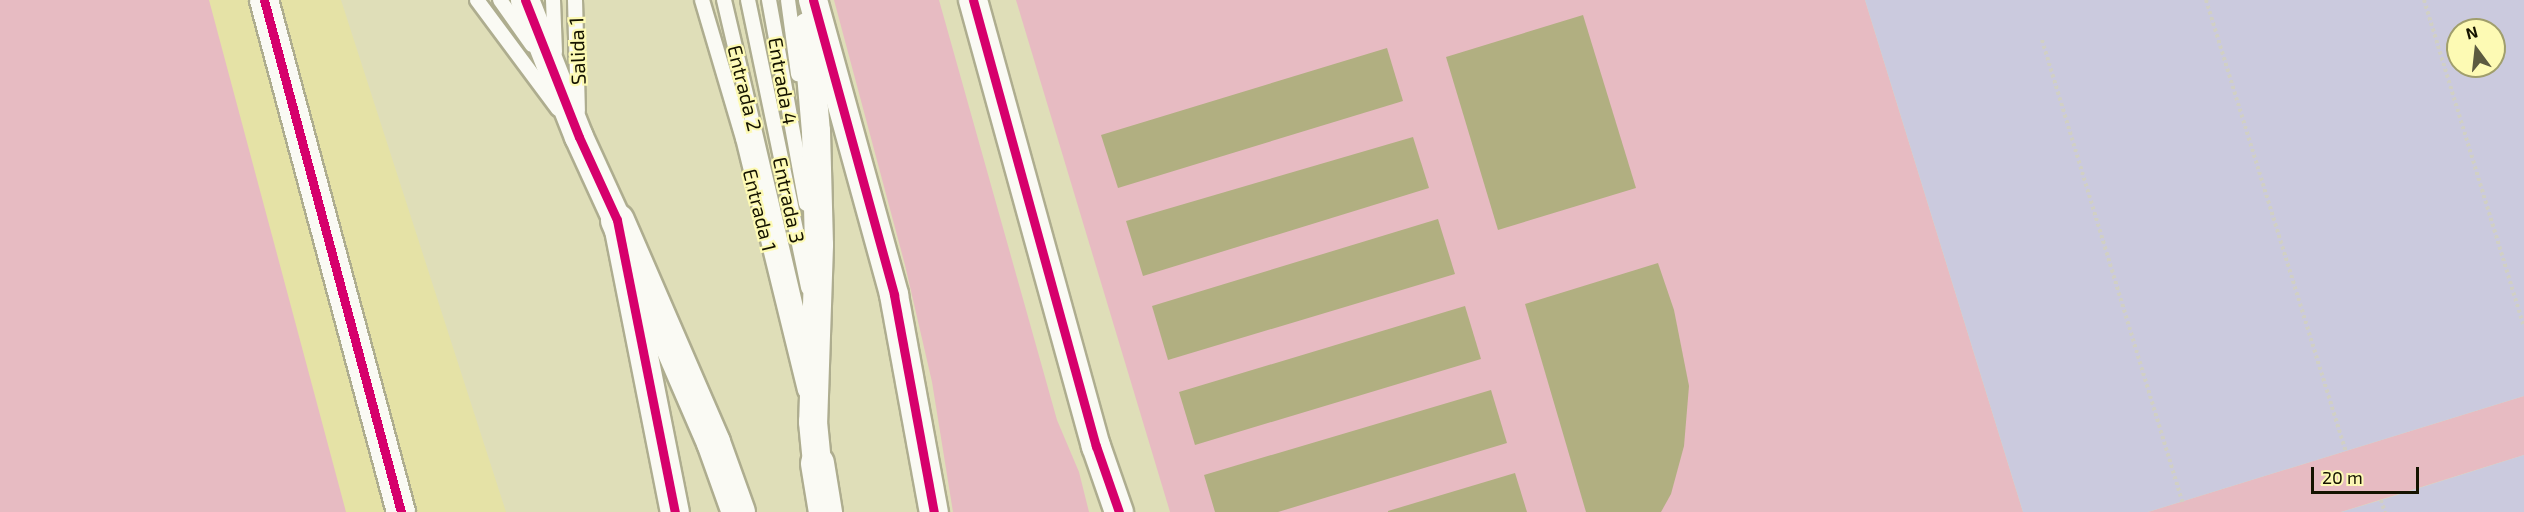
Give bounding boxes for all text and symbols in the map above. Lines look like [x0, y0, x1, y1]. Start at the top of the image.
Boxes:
street label: Salida 1 [564, 17, 590, 85]
north arrow [2446, 18, 2506, 78]
text: N [2464, 21, 2480, 43]
street label: Entrada 4 [763, 35, 803, 127]
street label: Entrada 2 [723, 43, 767, 133]
street label: Entrada 3 [768, 155, 810, 245]
street label: Entrada 1 [738, 166, 782, 254]
scale bar [2314, 455, 2422, 493]
text: 20 m [2322, 466, 2363, 488]

